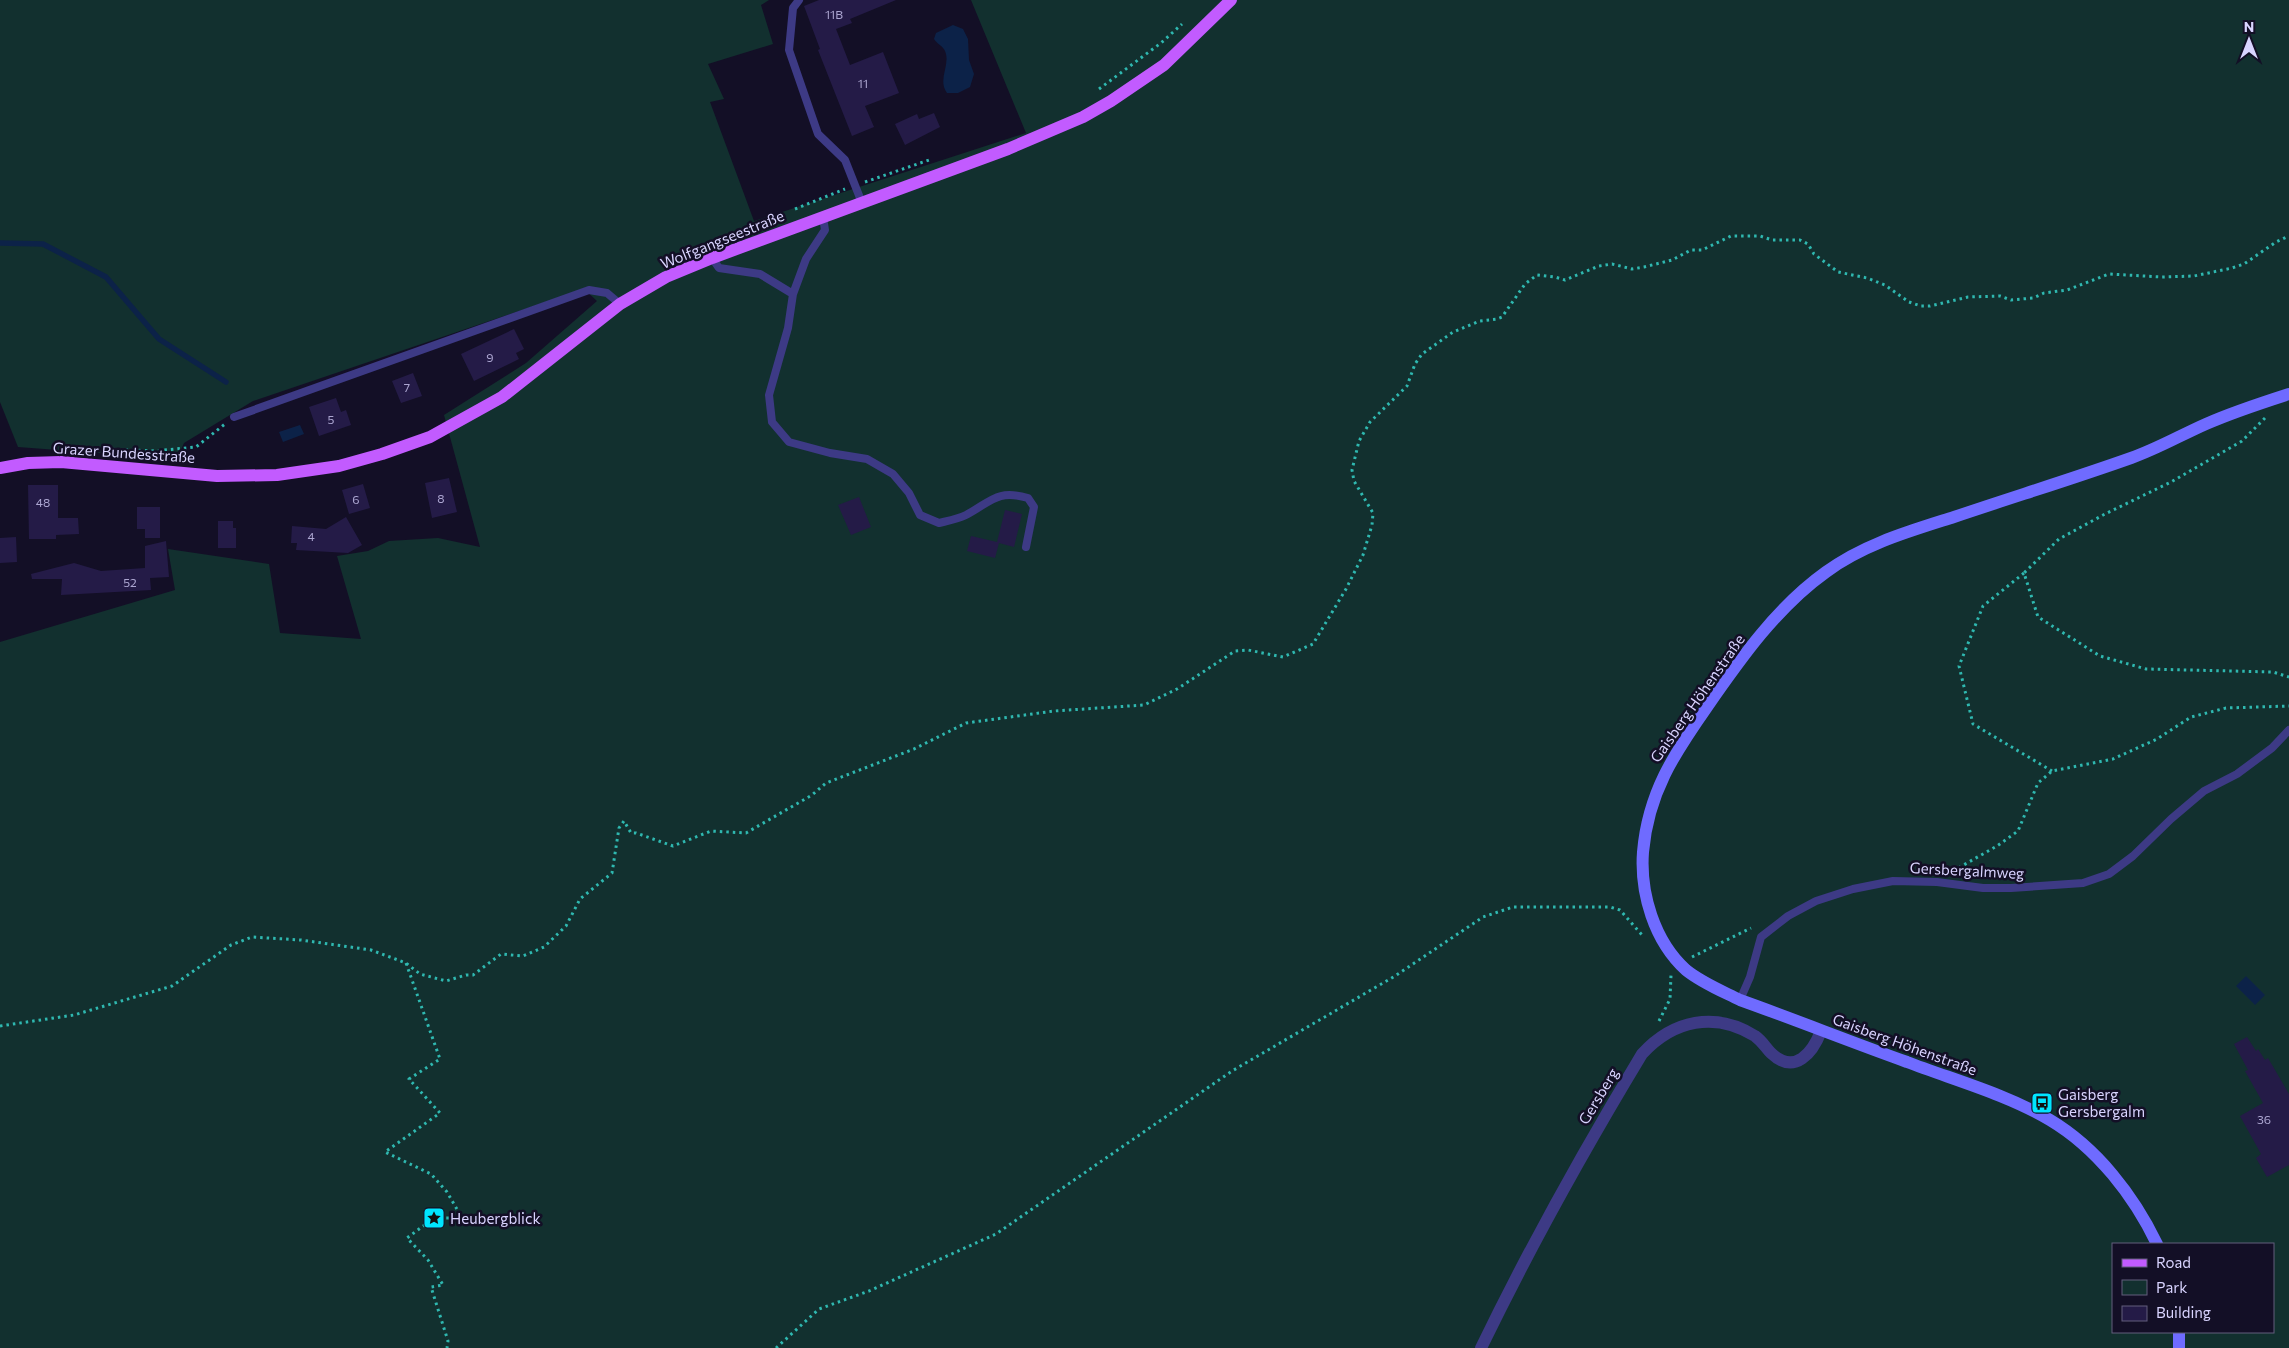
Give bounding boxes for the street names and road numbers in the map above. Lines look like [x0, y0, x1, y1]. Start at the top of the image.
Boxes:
street label: Wolfgangseestraße [658, 206, 787, 272]
street label: Grazer Bundesstraße [52, 438, 196, 466]
street label: Gaisberg Höhenstraße [1646, 630, 1748, 766]
street label: Gersbergalmweg [1909, 858, 2025, 882]
street label: Gaisberg Höhenstraße [1830, 1010, 1980, 1079]
street label: Gersberg [1574, 1065, 1622, 1127]

